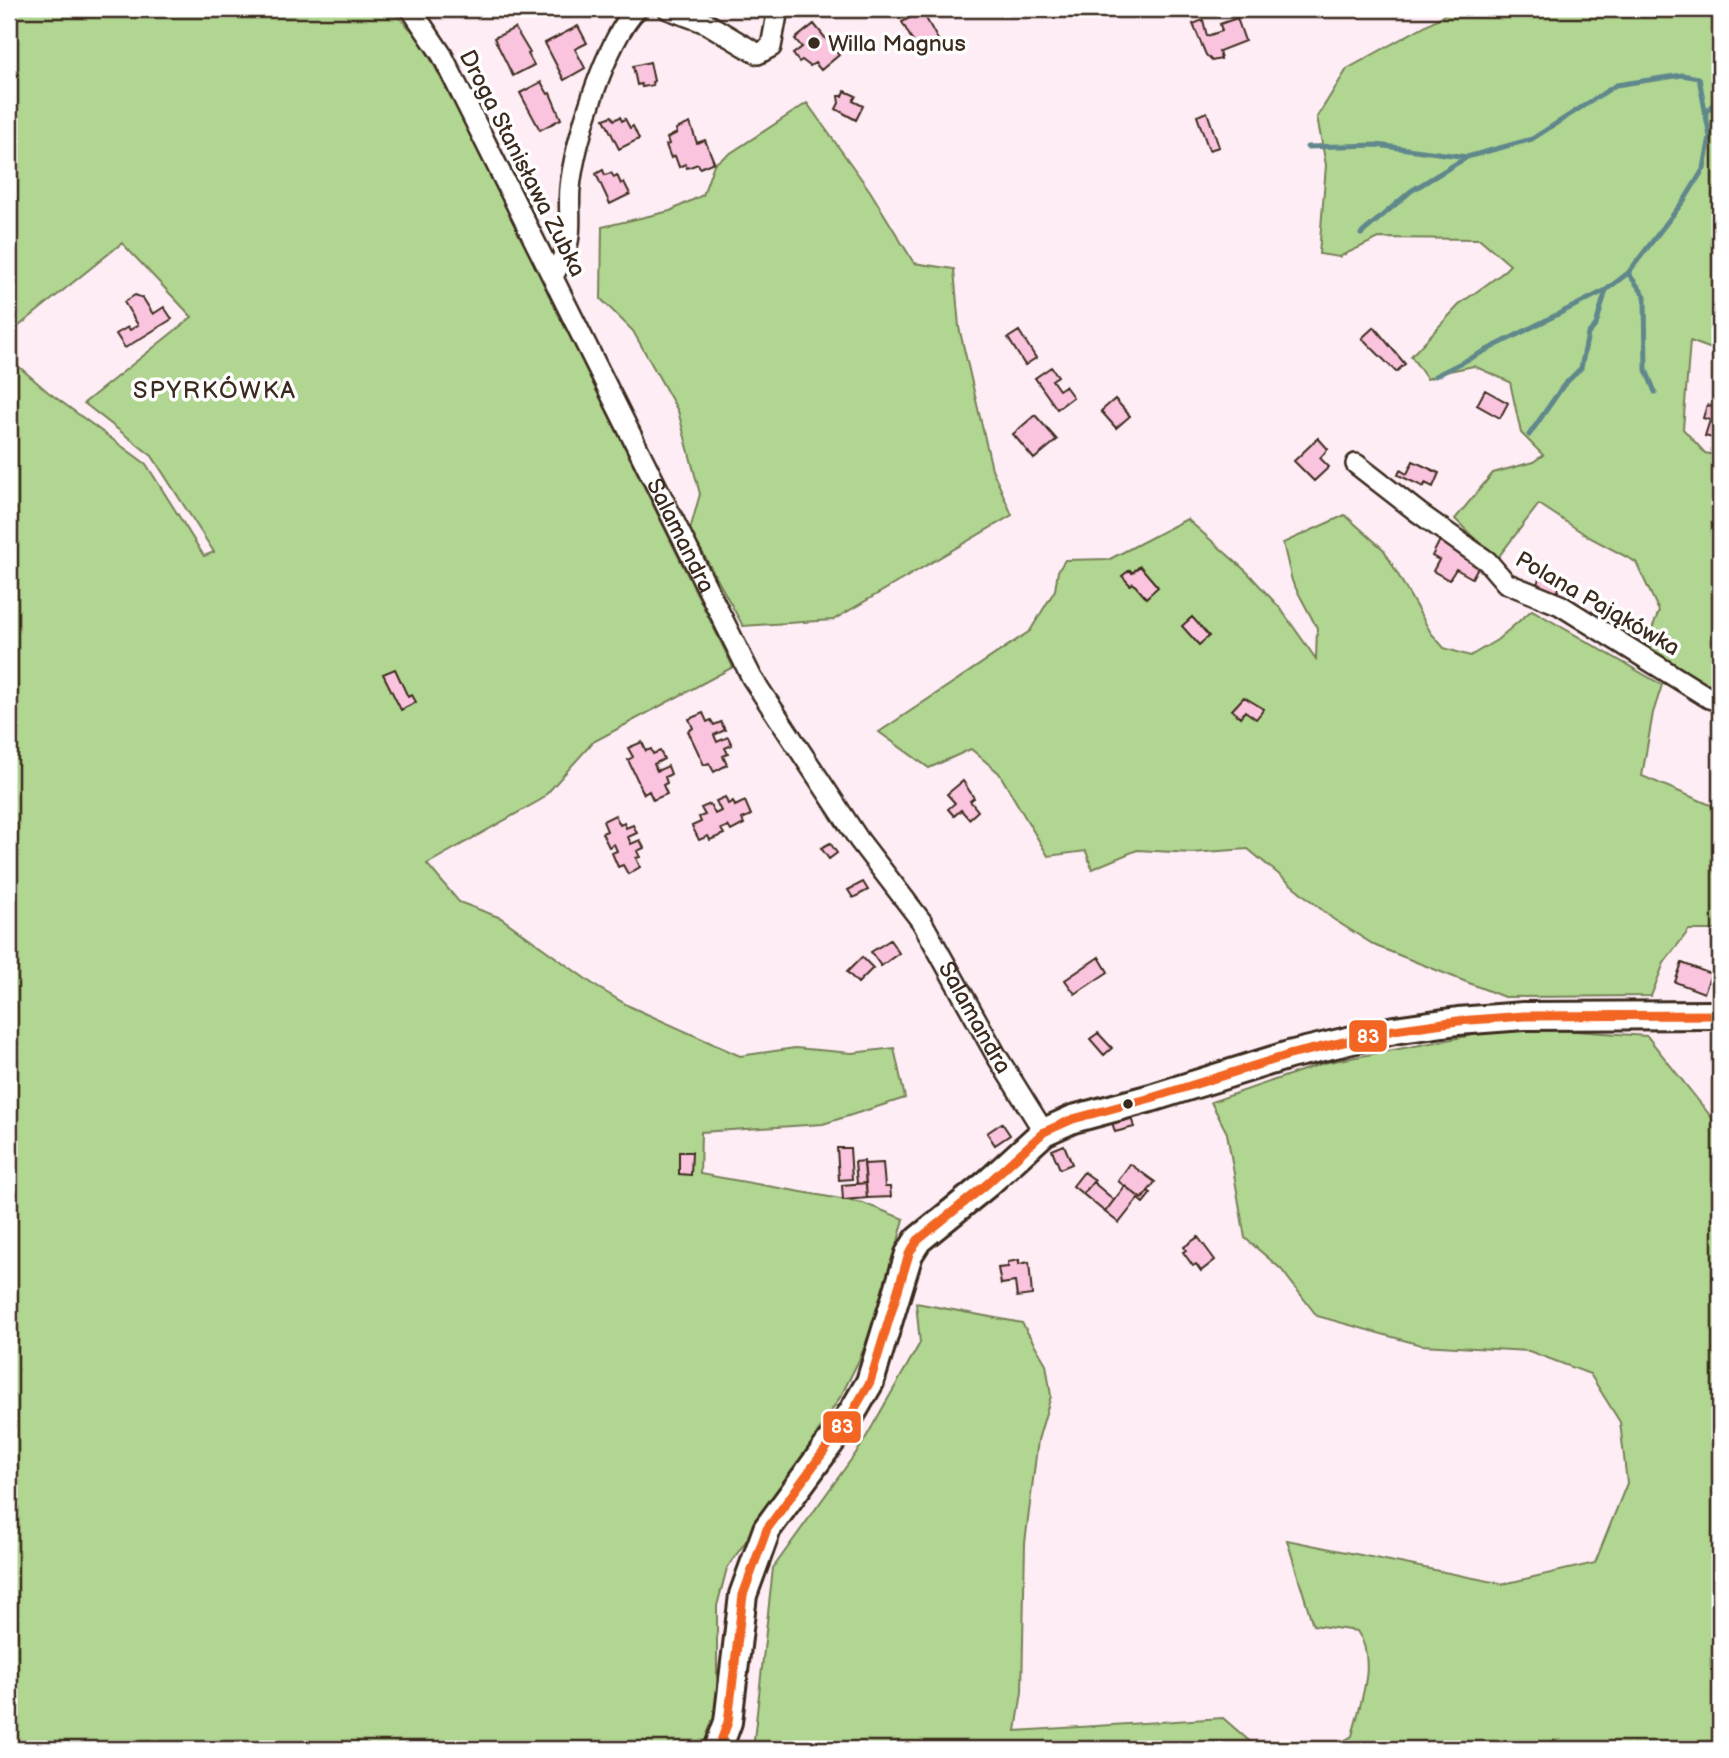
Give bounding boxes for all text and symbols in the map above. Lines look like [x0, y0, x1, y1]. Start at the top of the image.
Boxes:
place label: Willa Magnus [828, 30, 966, 58]
marker: Willa Magnus [806, 35, 822, 51]
street label: Droga Stanisława Zubka [453, 45, 591, 281]
district label: SPYRKÓWKA [133, 375, 297, 405]
street label: Salamandra [640, 474, 720, 598]
street label: Polana Pająkówka [1510, 545, 1685, 662]
street label: Salamandra [932, 957, 1017, 1079]
line badge: 83 [1348, 1019, 1388, 1053]
text: 83 [1357, 1026, 1379, 1049]
unlabelled marker [1121, 1097, 1135, 1111]
line badge: 83 [822, 1410, 862, 1444]
text: 83 [831, 1416, 853, 1439]

